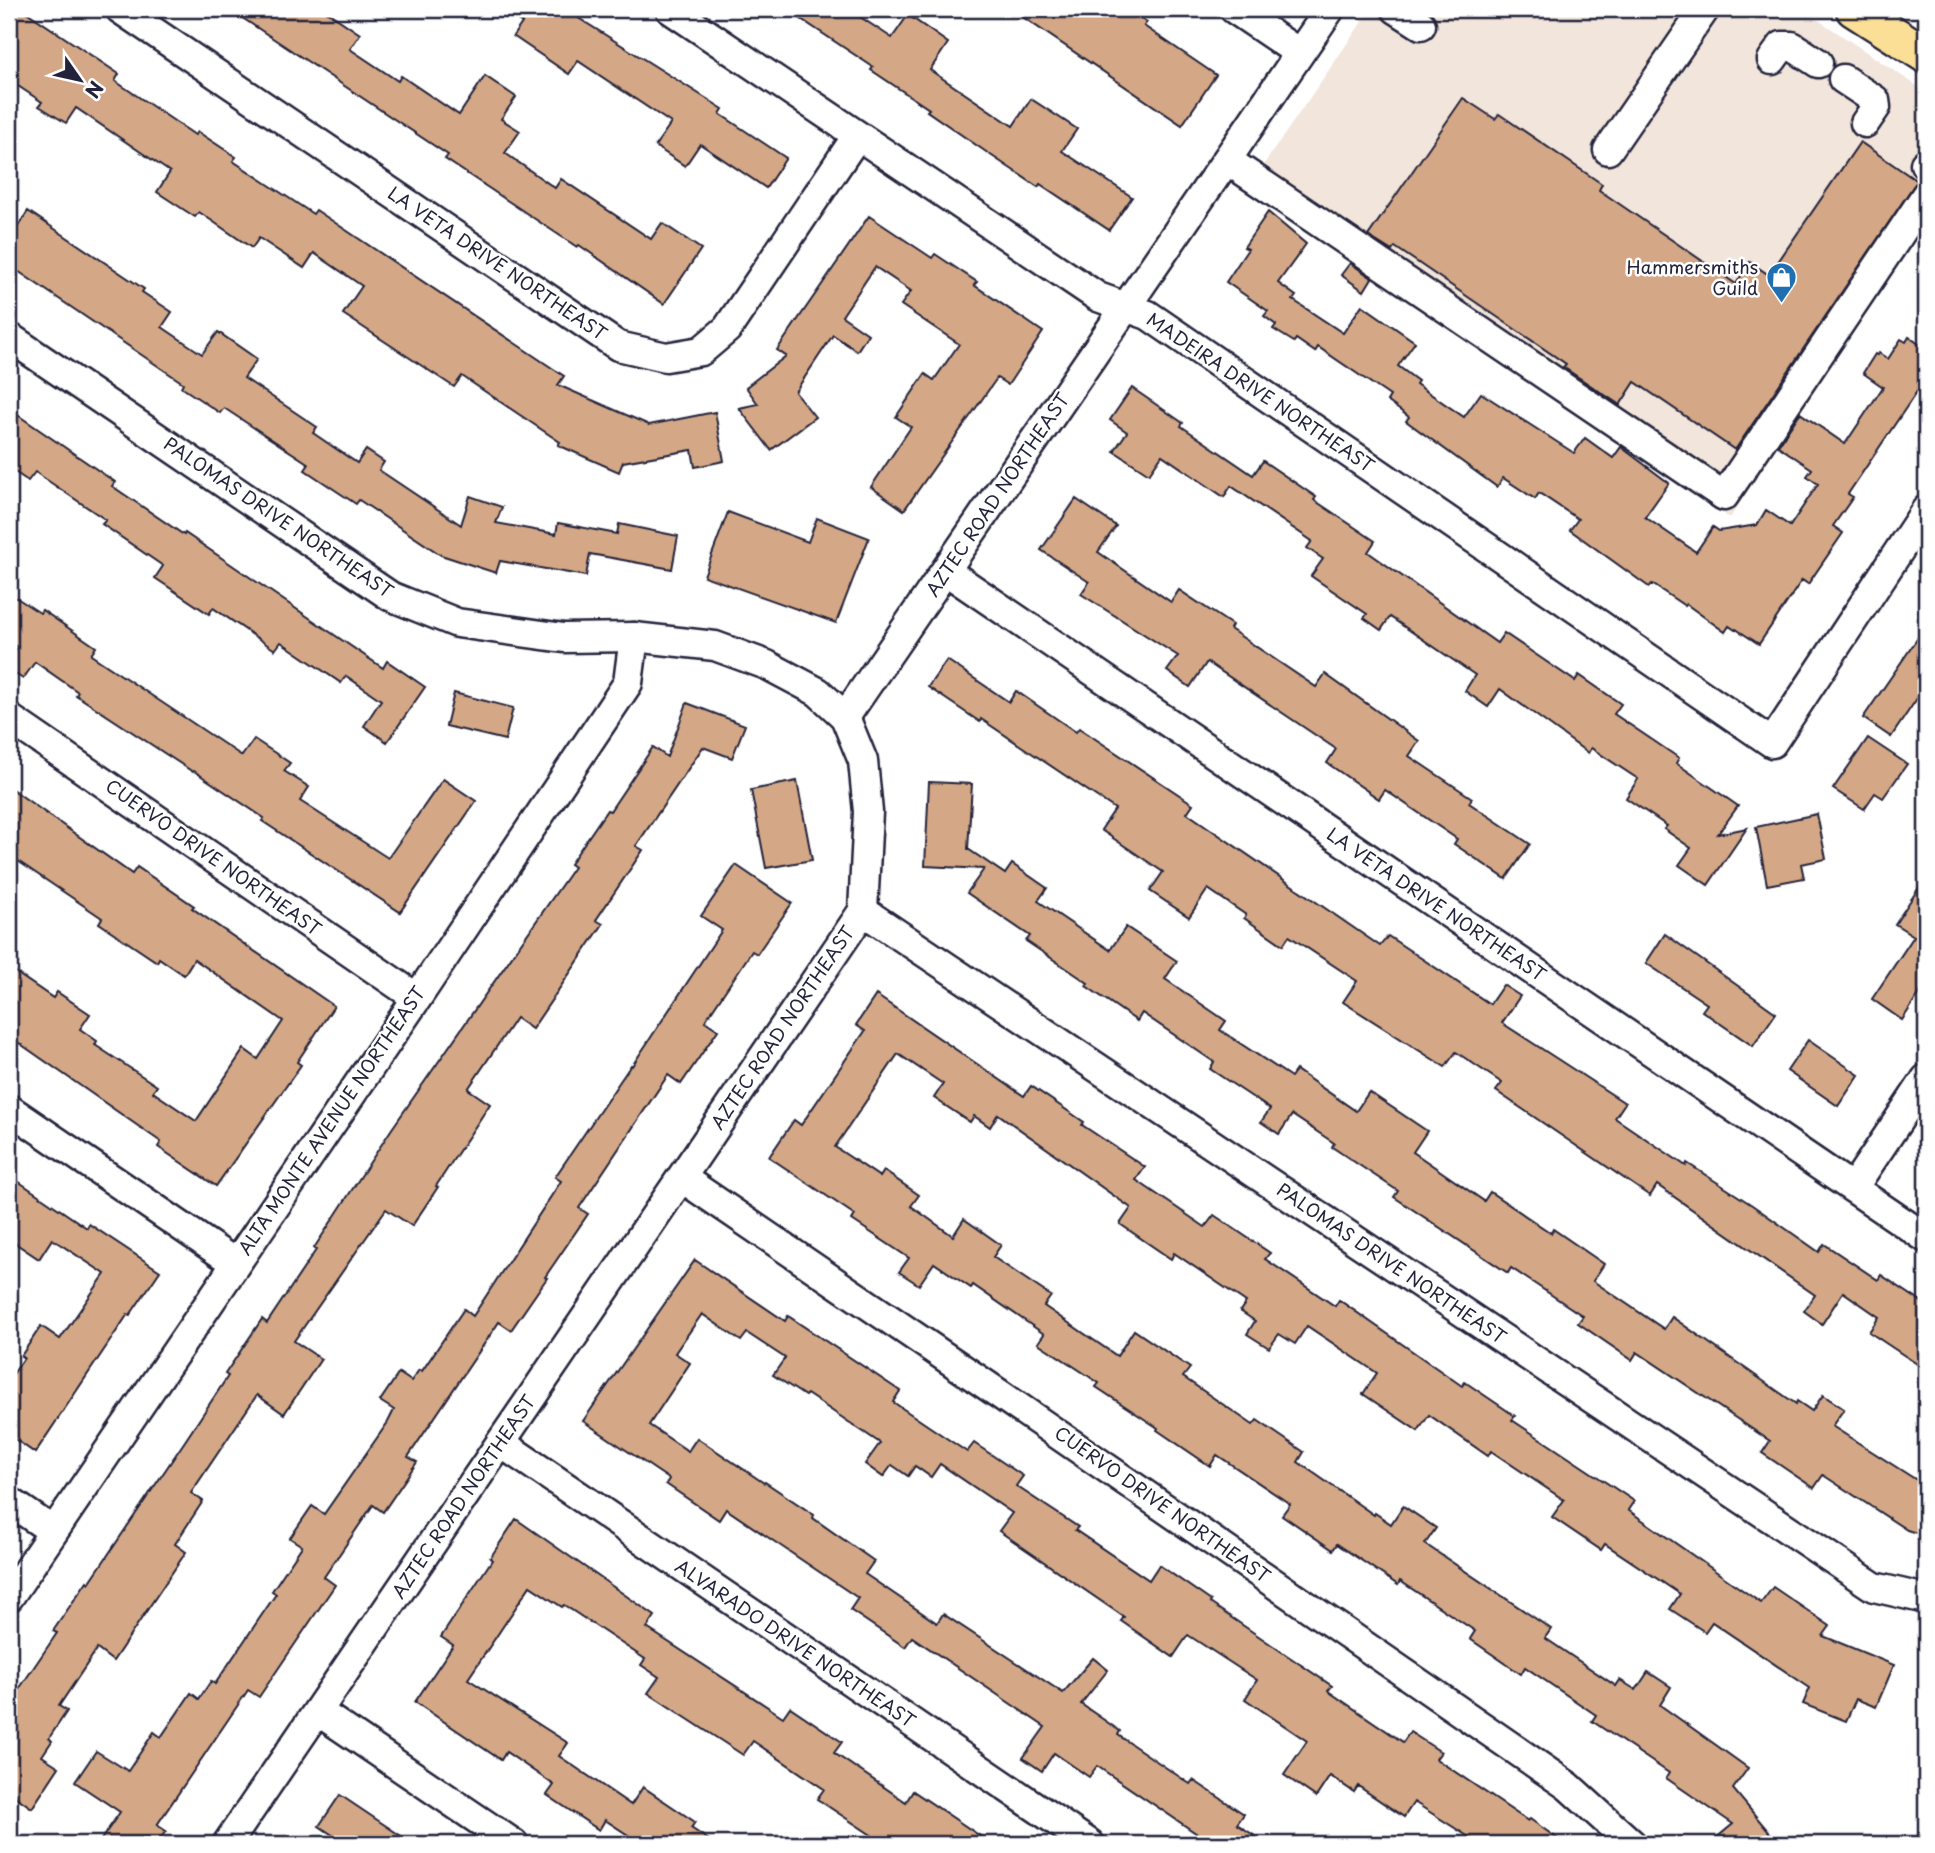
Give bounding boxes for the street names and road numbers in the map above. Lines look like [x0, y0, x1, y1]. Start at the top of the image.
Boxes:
street label: LA VETA DRIVE NORTHEAST [383, 179, 613, 347]
street label: MADEIRA DRIVE NORTHEAST [1142, 305, 1381, 479]
street label: AZTEC ROAD NORTHEAST [918, 386, 1076, 601]
street label: PALOMAS DRIVE NORTHEAST [159, 430, 399, 604]
street label: CUERVO DRIVE NORTHEAST [101, 772, 328, 942]
street label: LA VETA DRIVE NORTHEAST [1322, 820, 1552, 988]
street label: AZTEC ROAD NORTHEAST [703, 919, 861, 1134]
street label: ALTA MONTE AVENUE NORTHEAST [230, 980, 431, 1260]
street label: PALOMAS DRIVE NORTHEAST [1272, 1176, 1512, 1350]
street label: AZTEC ROAD NORTHEAST [384, 1388, 542, 1603]
street label: CUERVO DRIVE NORTHEAST [1050, 1419, 1277, 1589]
street label: ALVARADO DRIVE NORTHEAST [670, 1552, 922, 1734]

